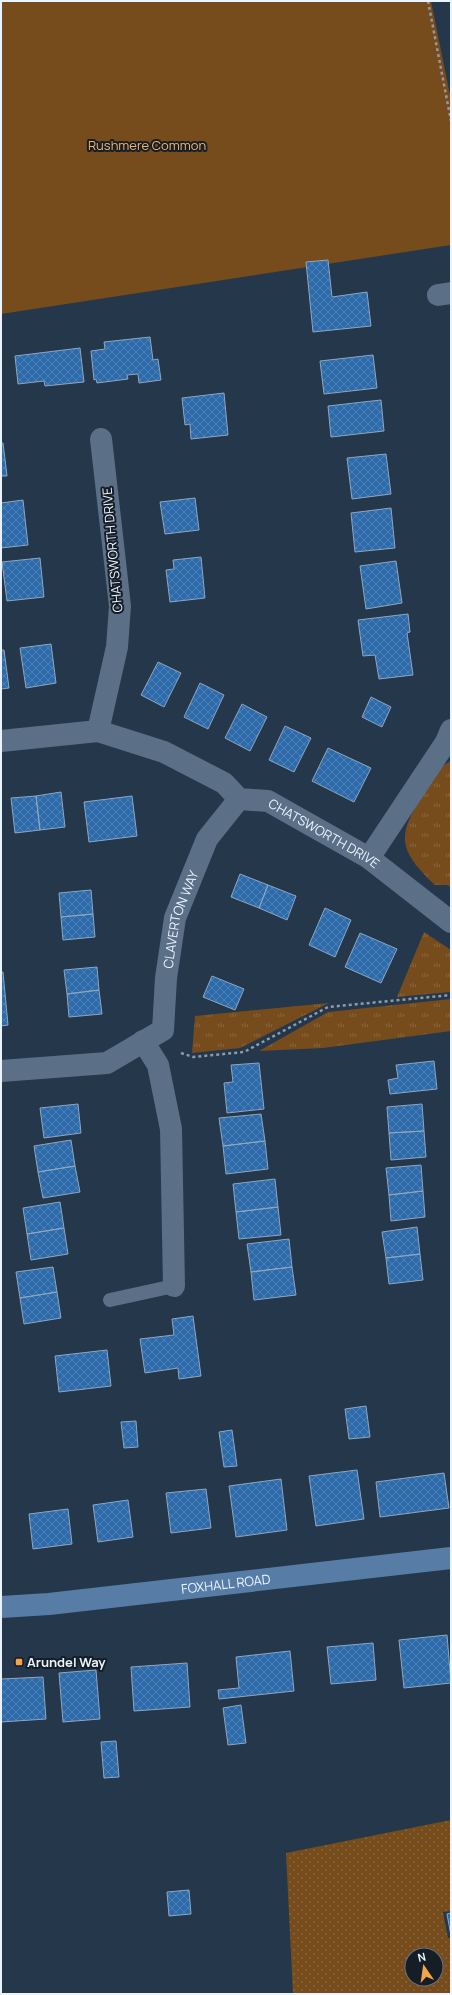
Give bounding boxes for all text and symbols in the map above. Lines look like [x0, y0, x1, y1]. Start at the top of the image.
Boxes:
park label: Rushmere Common [88, 136, 206, 154]
street label: CHATSWORTH DRIVE [98, 487, 126, 613]
street label: CHATSWORTH DRIVE [265, 794, 383, 872]
street label: CLAVERTON WAY [159, 867, 203, 970]
street label: FOXHALL ROAD [180, 1570, 272, 1598]
place label: Arundel Way [27, 1653, 106, 1671]
marker: Arundel Way [14, 1657, 24, 1667]
north arrow [404, 1947, 444, 1987]
text: N [416, 1949, 427, 1965]

